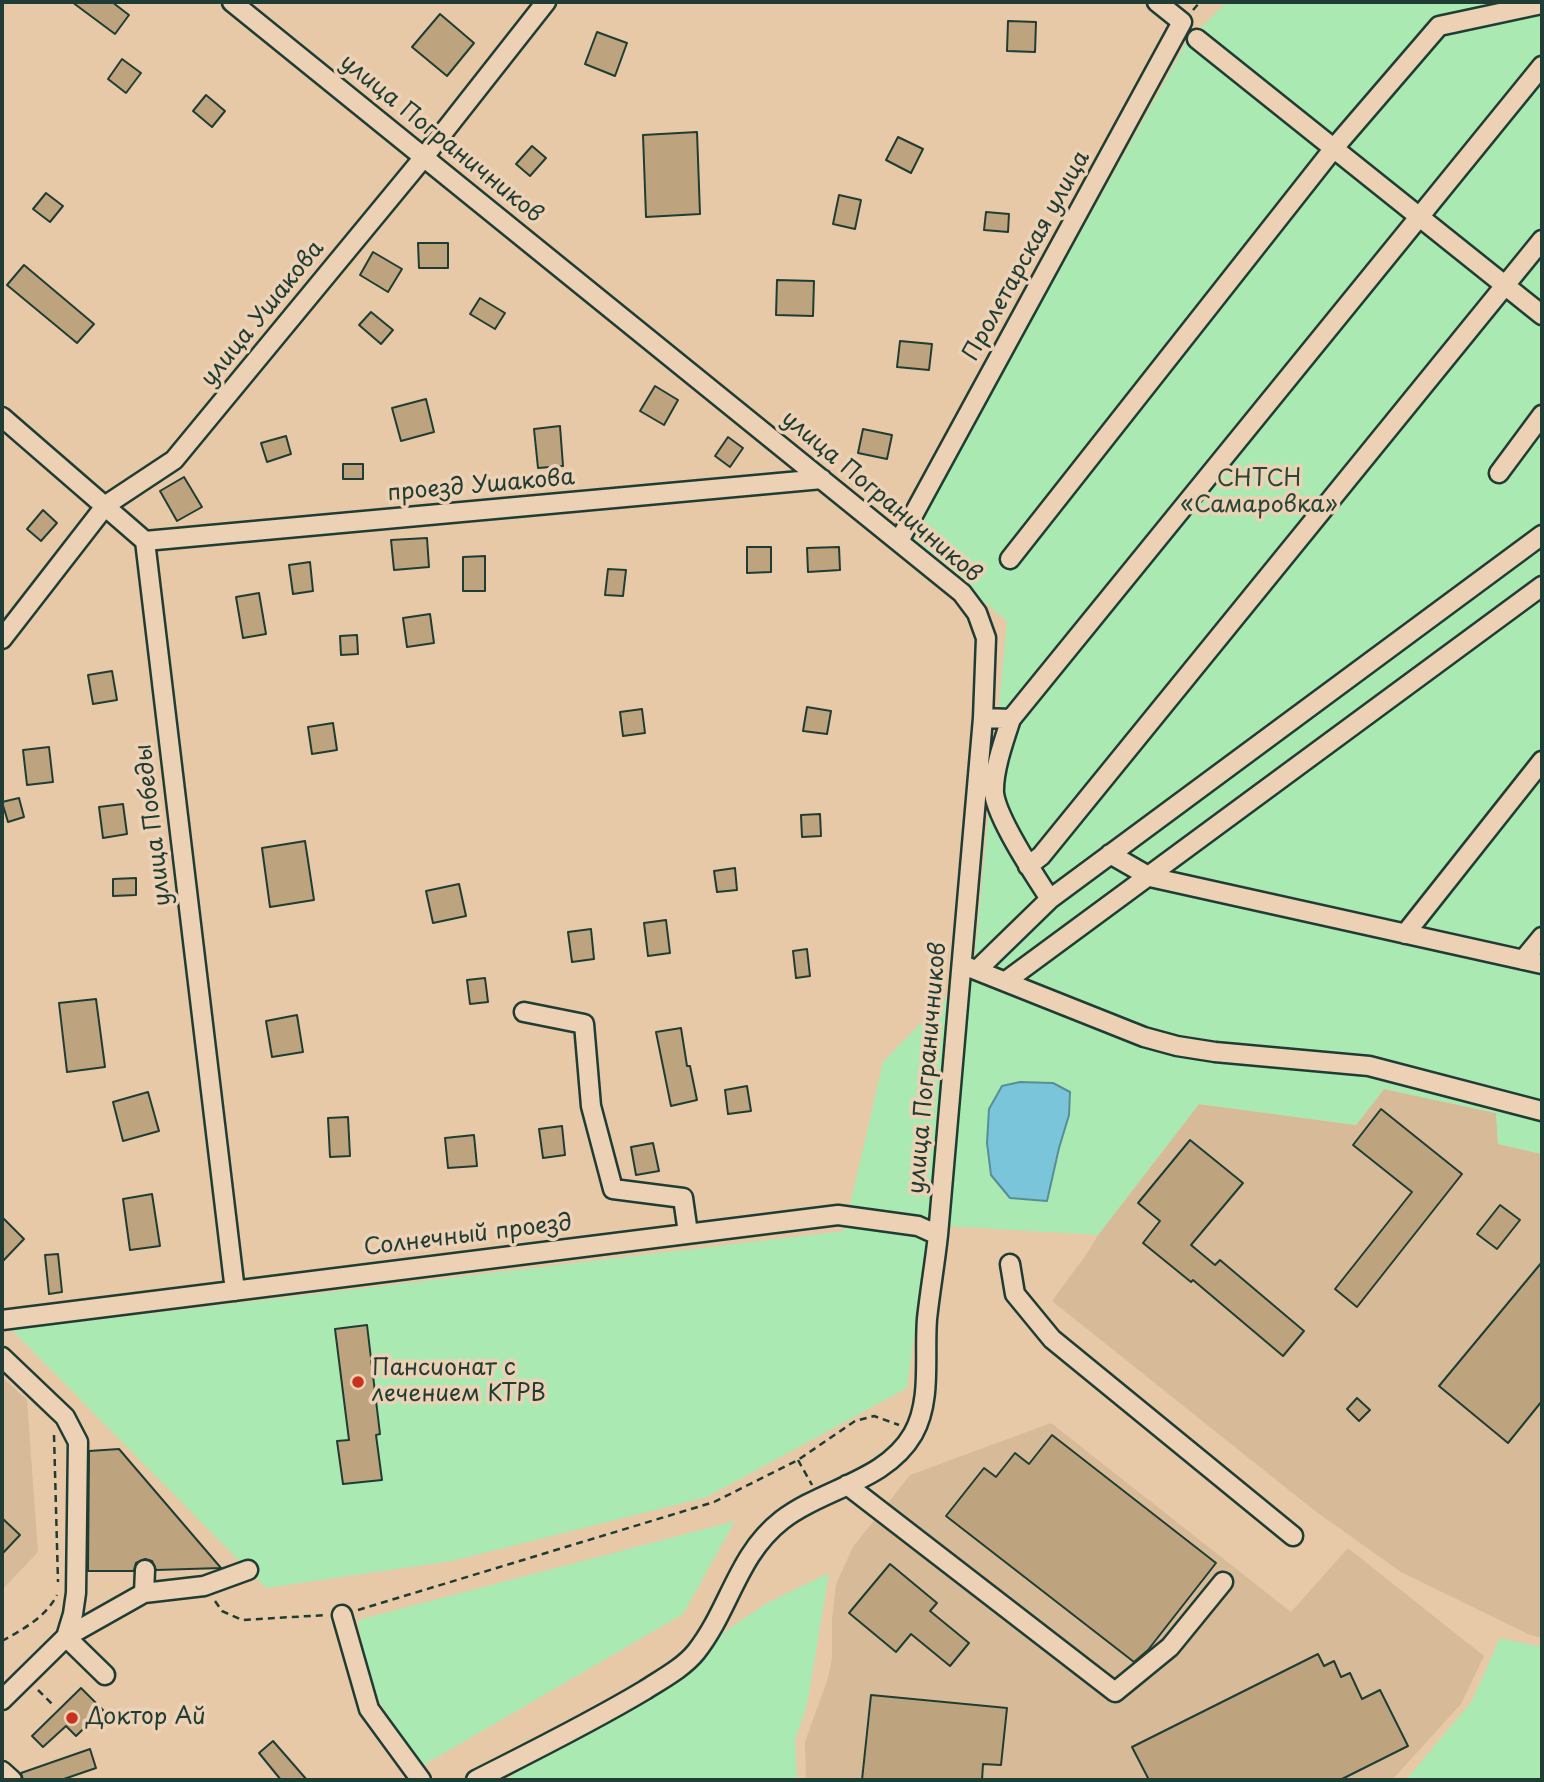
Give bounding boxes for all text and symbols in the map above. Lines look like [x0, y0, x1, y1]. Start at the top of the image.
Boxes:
street label: улица Пограничников [334, 49, 548, 229]
street label: Пролетарская улица [958, 146, 1096, 366]
street label: улица Ушакова [196, 235, 330, 393]
street label: улица Пограничников [775, 405, 987, 589]
street label: проезд Ушакова [386, 464, 576, 508]
park label: СНТСН «Самаровка» [1180, 466, 1338, 520]
street label: улица Победы [130, 742, 178, 908]
street label: улица Пограничников [903, 941, 953, 1195]
street label: Солнечный проезд [362, 1210, 574, 1262]
place label: Пансионат с лечением КТРВ [372, 1355, 546, 1409]
marker: Пансионат с лечением КТРВ [350, 1374, 366, 1390]
place label: Доктор Ай [86, 1704, 206, 1732]
marker: Доктор Ай [64, 1710, 80, 1726]

